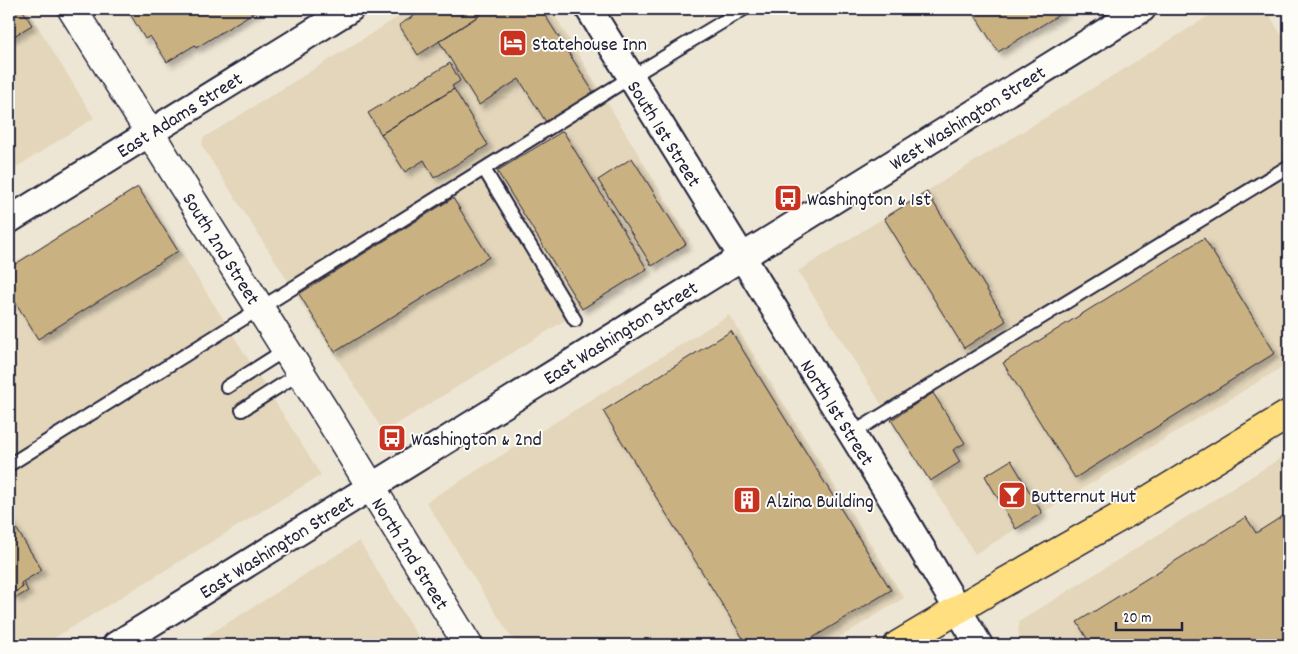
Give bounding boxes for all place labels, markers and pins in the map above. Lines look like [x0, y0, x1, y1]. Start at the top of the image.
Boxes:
hotel icon: Statehouse Inn [498, 28, 528, 58]
place label: Statehouse Inn [532, 32, 647, 60]
bus stop icon: Washington & 1st [773, 183, 803, 213]
place label: Washington & 1st [807, 187, 931, 215]
bus stop icon: Washington & 2nd [377, 423, 407, 453]
place label: Washington & 2nd [411, 427, 542, 455]
bar icon: Butternut Hut [997, 480, 1027, 510]
place label: Butternut Hut [1031, 484, 1136, 512]
building icon: Alzina Building [732, 485, 762, 515]
place label: Alzina Building [766, 489, 874, 517]

